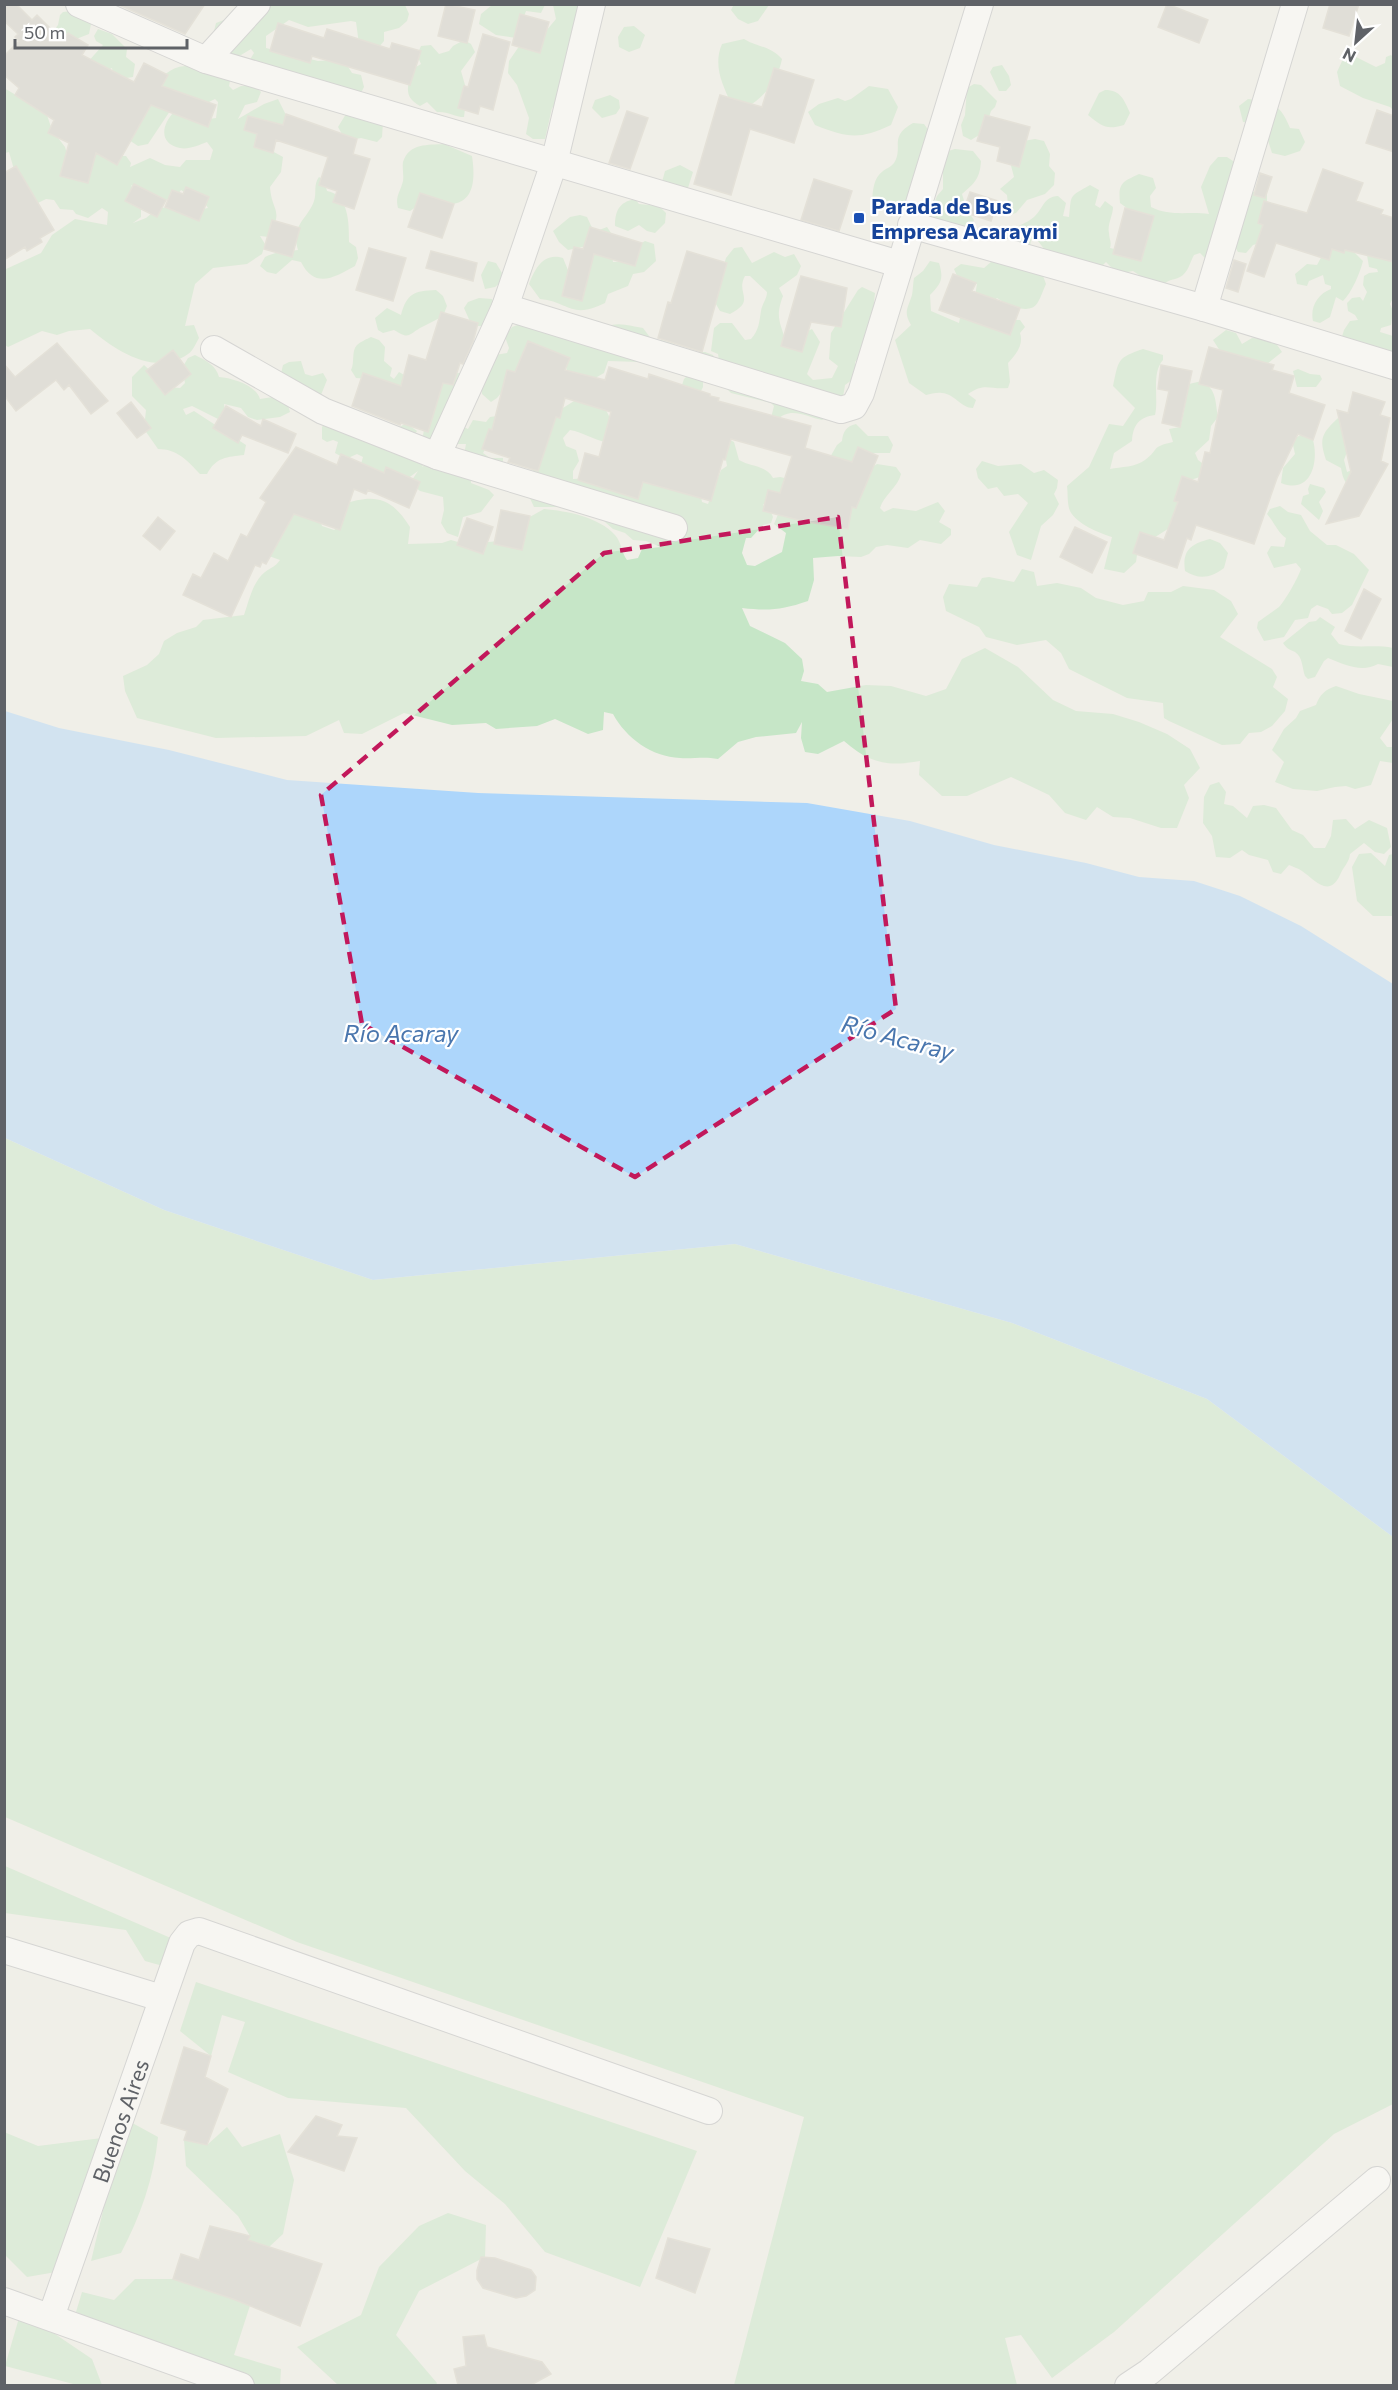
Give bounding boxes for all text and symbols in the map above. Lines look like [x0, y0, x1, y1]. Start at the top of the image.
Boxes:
scale bar [15, 12, 188, 50]
north arrow [1326, 12, 1386, 72]
text: 50 m [24, 21, 65, 43]
text: N [1339, 45, 1359, 67]
place label: Parada de Bus Empresa Acaraymi [871, 192, 1058, 244]
marker: Parada de Bus Empresa Acaraymi [852, 211, 866, 225]
water label: Río Acaray [839, 1008, 959, 1066]
water label: Río Acaray [344, 1018, 460, 1047]
street label: Buenos Aires [86, 2055, 154, 2186]

